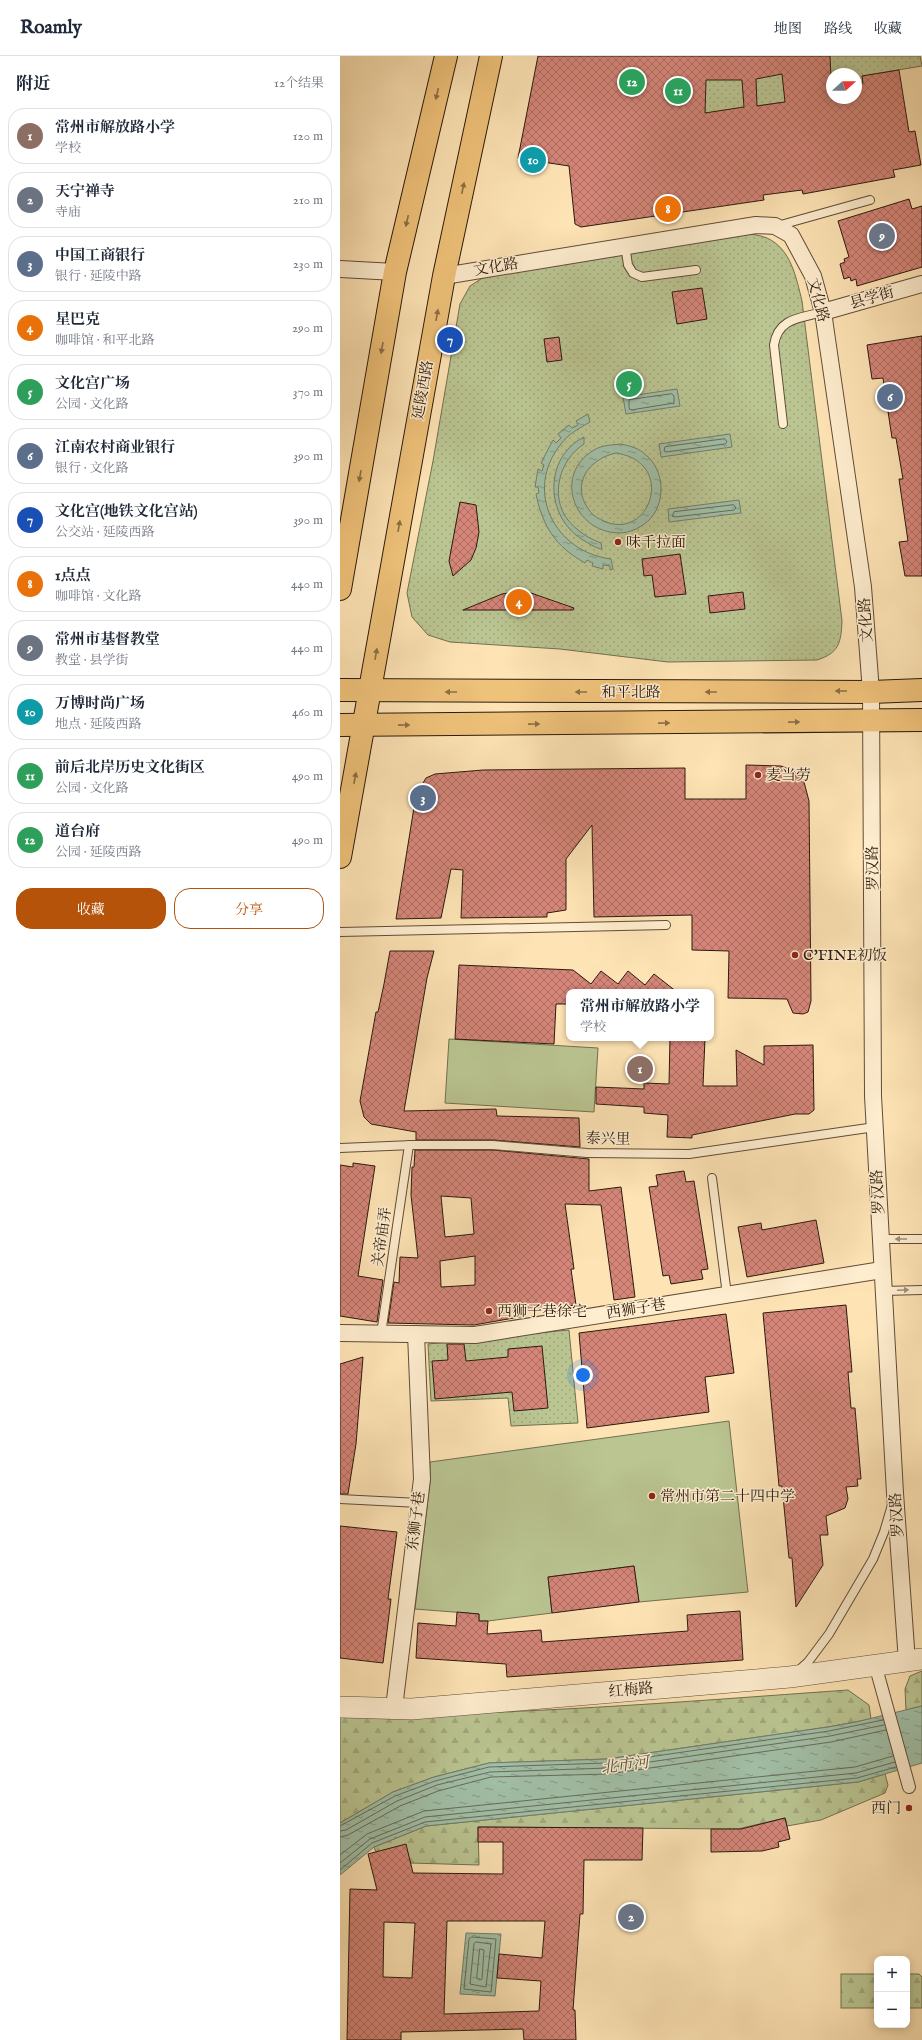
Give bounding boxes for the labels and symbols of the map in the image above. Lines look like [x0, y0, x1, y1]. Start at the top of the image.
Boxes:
pin: 12 [619, 67, 645, 97]
north arrow [826, 68, 862, 104]
pin: 11 [665, 76, 691, 106]
one-way arrow [433, 88, 439, 100]
pin: 10 [520, 145, 546, 175]
one-way arrow [460, 181, 466, 194]
pin: 8 [655, 194, 681, 224]
one-way arrow [404, 215, 410, 227]
pin: 9 [869, 221, 895, 251]
street label: 文化路 [472, 254, 520, 280]
street label: 文化路 [803, 276, 833, 324]
street label: 县学街 [848, 283, 896, 313]
one-way arrow [434, 309, 440, 321]
pin: 7 [437, 325, 463, 355]
one-way arrow [379, 342, 385, 354]
street label: 延陵西路 [408, 359, 438, 421]
pin: 5 [616, 369, 642, 399]
pin: 6 [877, 382, 903, 412]
one-way arrow [356, 470, 362, 482]
one-way arrow [396, 520, 402, 532]
place label: 味千拉面 [626, 533, 686, 552]
marker: 味千拉面 [613, 537, 623, 547]
pin: 4 [506, 587, 532, 617]
street label: 文化路 [855, 597, 877, 643]
one-way arrow [373, 647, 379, 660]
street label: 和平北路 [601, 683, 661, 702]
one-way arrow [834, 688, 847, 694]
one-way arrow [444, 689, 457, 695]
one-way arrow [574, 689, 587, 695]
one-way arrow [704, 689, 717, 695]
one-way arrow [788, 719, 801, 725]
one-way arrow [658, 720, 671, 726]
one-way arrow [528, 721, 541, 727]
one-way arrow [398, 722, 411, 728]
place label: 麦当劳 [766, 766, 811, 785]
marker: 麦当劳 [753, 770, 763, 780]
one-way arrow [352, 772, 358, 784]
pin: 3 [410, 783, 436, 813]
street label: 罗汉路 [863, 845, 883, 891]
place label: C'FINE初饭 [803, 946, 887, 965]
marker: C'FINE初饭 [790, 950, 800, 960]
pin: 1 [627, 1054, 653, 1084]
street label: 泰兴里 [585, 1129, 631, 1149]
street label: 罗汉路 [867, 1169, 889, 1215]
street label: 关帝庙弄 [368, 1206, 396, 1268]
one-way arrow [894, 1236, 907, 1242]
one-way arrow [897, 1287, 910, 1293]
street label: 西狮子巷 [605, 1295, 667, 1323]
place label: 西狮子巷徐宅 [497, 1302, 587, 1321]
marker: 西狮子巷徐宅 [484, 1306, 494, 1316]
your location [573, 1365, 593, 1385]
place label: 常州市第二十四中学 [660, 1487, 795, 1506]
street label: 东狮子巷 [403, 1490, 429, 1552]
marker: 常州市第二十四中学 [647, 1491, 657, 1501]
street label: 罗汉路 [886, 1492, 908, 1538]
street label: 红梅路 [608, 1679, 654, 1701]
water label: 北市河 [600, 1753, 653, 1779]
place label: 西门 [871, 1799, 901, 1818]
marker: 西门 [904, 1803, 914, 1813]
pin: 2 [618, 1902, 644, 1932]

